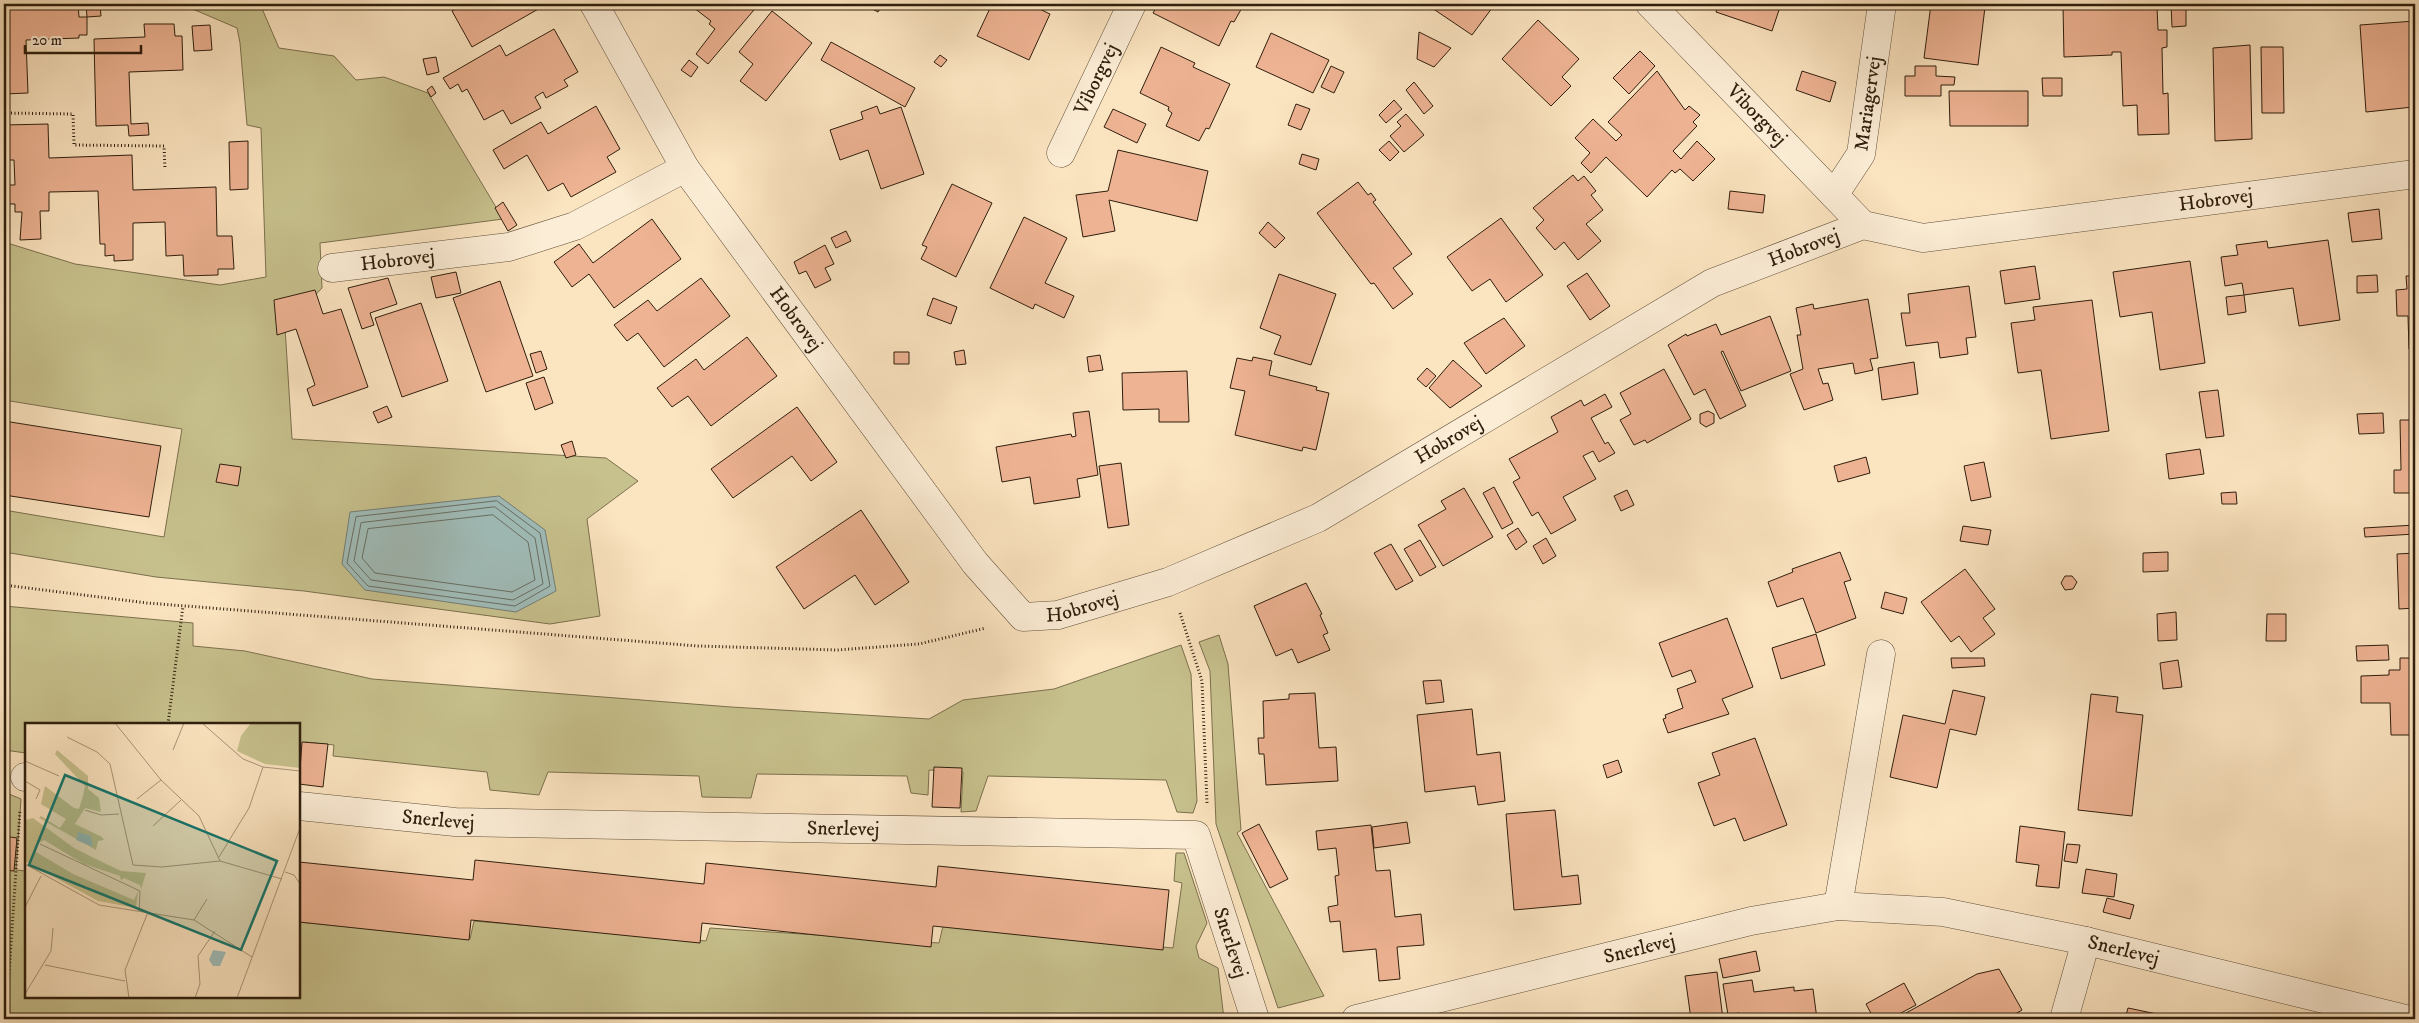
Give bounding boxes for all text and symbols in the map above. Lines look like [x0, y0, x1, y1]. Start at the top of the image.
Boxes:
scale bar [25, 22, 141, 54]
text: 20 m [32, 31, 62, 50]
street label: Viborgvej [1068, 39, 1124, 120]
street label: Mariagervej [1849, 55, 1887, 153]
street label: Viborgvej [1721, 78, 1792, 151]
street label: Hobrovej [2177, 183, 2254, 217]
street label: Hobrovej [1765, 223, 1843, 273]
street label: Hobrovej [359, 243, 436, 277]
street label: Hobrovej [764, 282, 828, 357]
street label: Hobrovej [1410, 410, 1487, 470]
street label: Hobrovej [1045, 585, 1121, 628]
inset map [25, 723, 300, 998]
street label: Snerlevej [401, 804, 475, 835]
street label: Snerlevej [807, 816, 880, 842]
street label: Snerlevej [1208, 904, 1254, 981]
street label: Snerlevej [1601, 928, 1678, 970]
street label: Snerlevej [2085, 929, 2162, 971]

